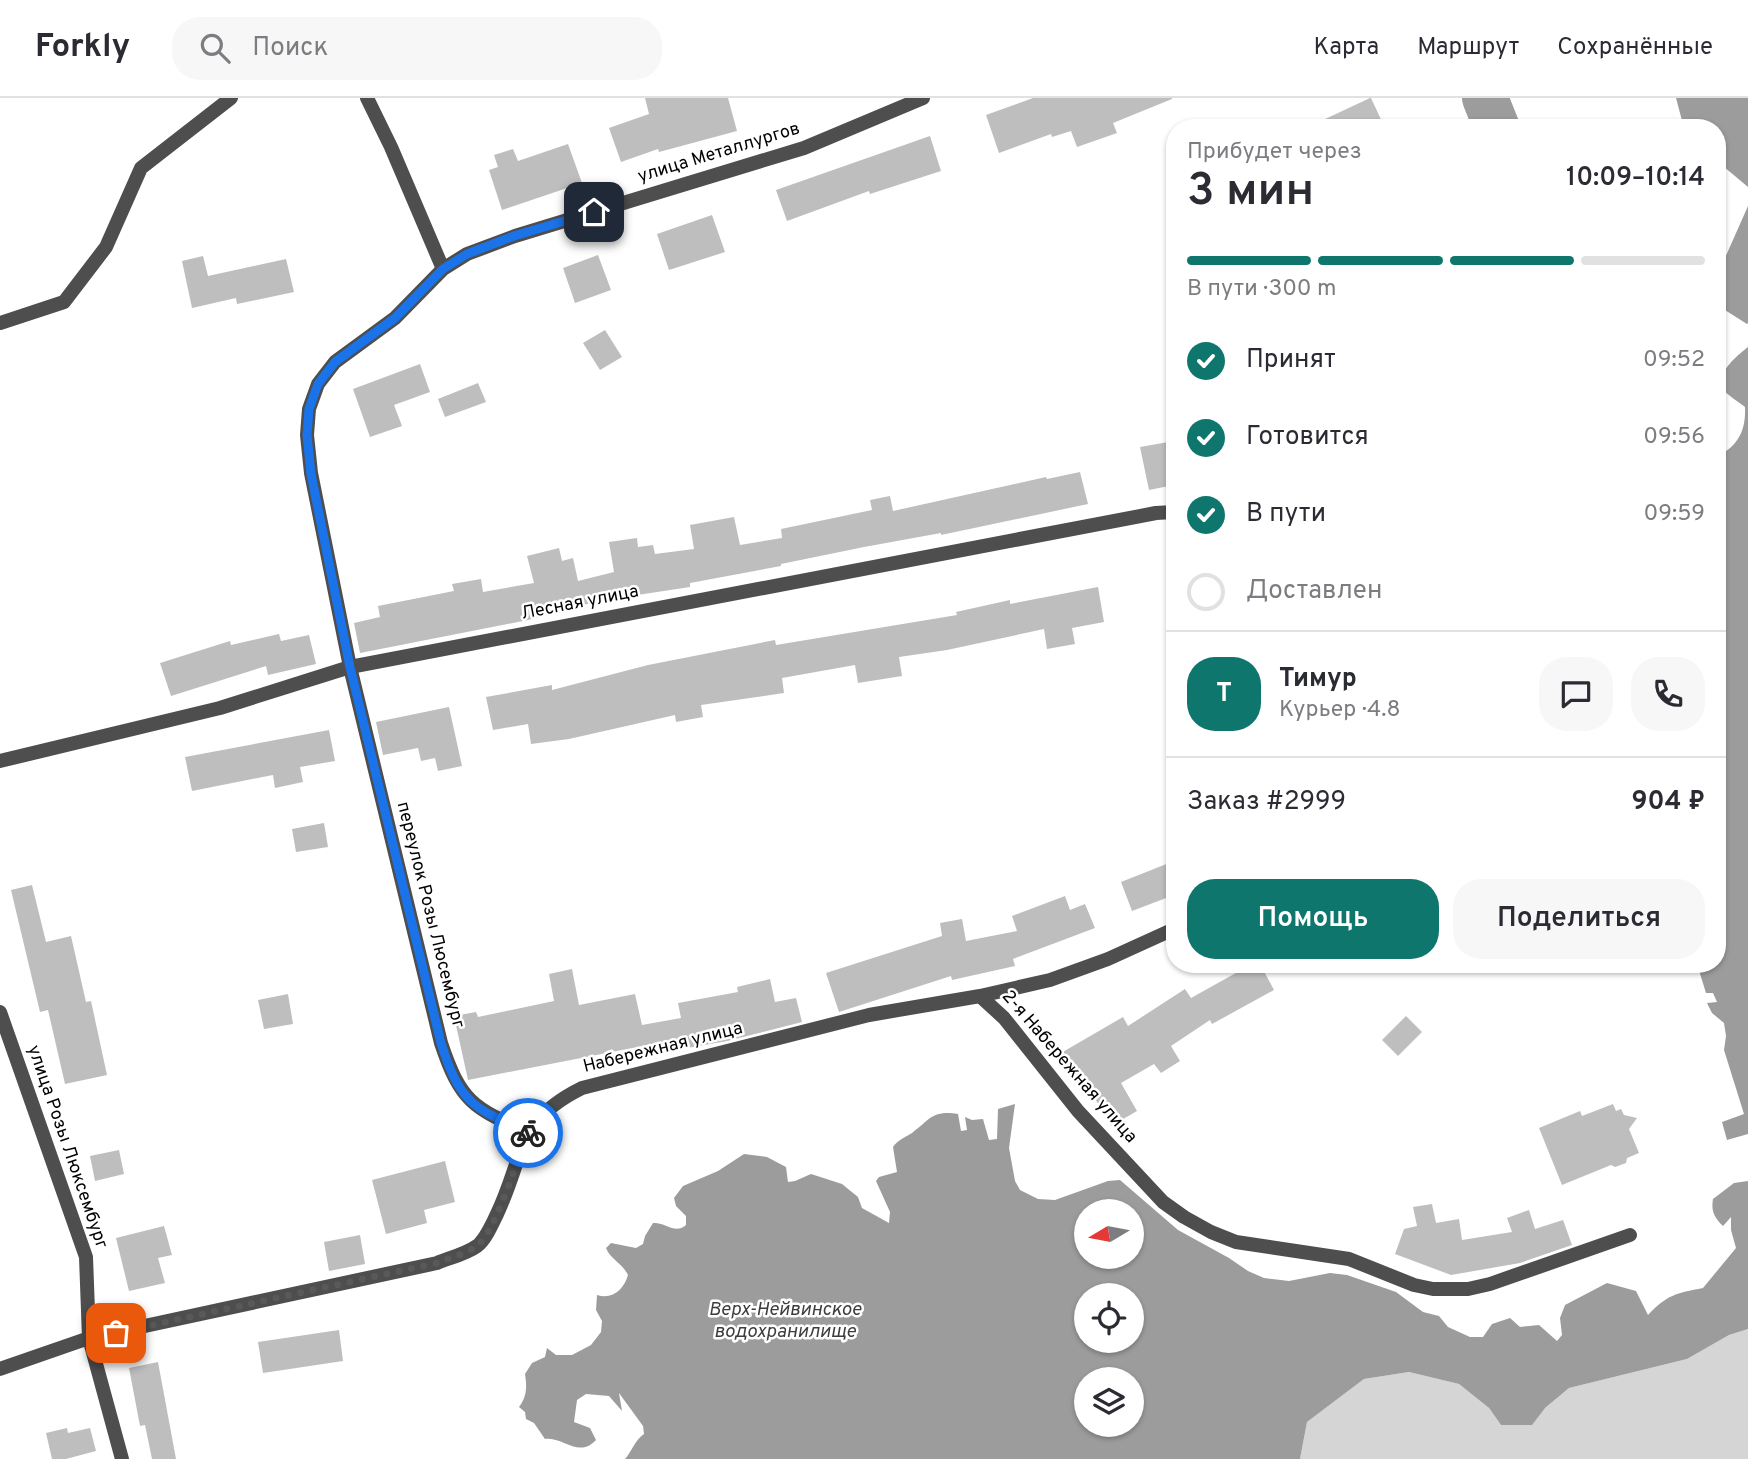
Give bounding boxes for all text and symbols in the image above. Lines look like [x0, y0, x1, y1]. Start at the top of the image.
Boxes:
search box [172, 17, 662, 80]
text: Forkly [35, 27, 130, 69]
icon: search [196, 29, 234, 67]
text: Поиск [252, 32, 328, 65]
text: Карта [1313, 33, 1379, 63]
text: Маршрут [1417, 33, 1519, 63]
text: Сохранённые [1557, 33, 1713, 63]
street label: улица Металлургов [635, 117, 803, 189]
text: Прибудет через [1187, 138, 1362, 167]
text: 10:09–10:14 [1566, 162, 1705, 195]
text: 3 мин [1187, 163, 1314, 222]
pin [564, 182, 624, 242]
icon: home [575, 193, 613, 231]
text: В пути · 300 m [1187, 275, 1336, 304]
icon: check [1187, 342, 1225, 380]
text: Принят [1246, 344, 1336, 377]
text: 09:52 [1643, 346, 1705, 375]
icon: check [1187, 419, 1225, 457]
text: Готовится [1246, 421, 1369, 454]
text: 09:56 [1643, 423, 1705, 452]
icon: check [1187, 496, 1225, 534]
text: В пути [1246, 498, 1326, 531]
text: 09:59 [1644, 500, 1705, 529]
text: Доставлен [1246, 575, 1382, 608]
street label: Лесная улица [519, 580, 641, 626]
button: chat [1539, 657, 1613, 731]
button: phone [1631, 657, 1705, 731]
text: Тимур [1279, 663, 1357, 696]
text: Т [1216, 678, 1232, 711]
text: Курьер · 4.8 [1279, 696, 1401, 725]
text: Заказ #2999 [1187, 786, 1346, 819]
text: 904 ₽ [1632, 786, 1705, 819]
street label: переулок Розы Люсембург [391, 799, 469, 1031]
button: Помощь [1187, 879, 1439, 959]
button: Поделиться [1453, 879, 1705, 959]
street label: 2-я Набережная улица [996, 986, 1142, 1148]
street label: Набережная улица [581, 1017, 745, 1079]
street label: улица Розы Люксембург [21, 1042, 113, 1252]
courier [493, 1098, 563, 1168]
icon: bike [509, 1114, 547, 1152]
north arrow [1074, 1199, 1144, 1269]
map controls [1074, 1199, 1144, 1437]
button: locate [1074, 1283, 1144, 1353]
water label: Верх-Нейвинское водохранилище [709, 1298, 862, 1344]
pin [86, 1303, 146, 1363]
icon: bag [97, 1314, 135, 1352]
button: layers [1074, 1367, 1144, 1437]

